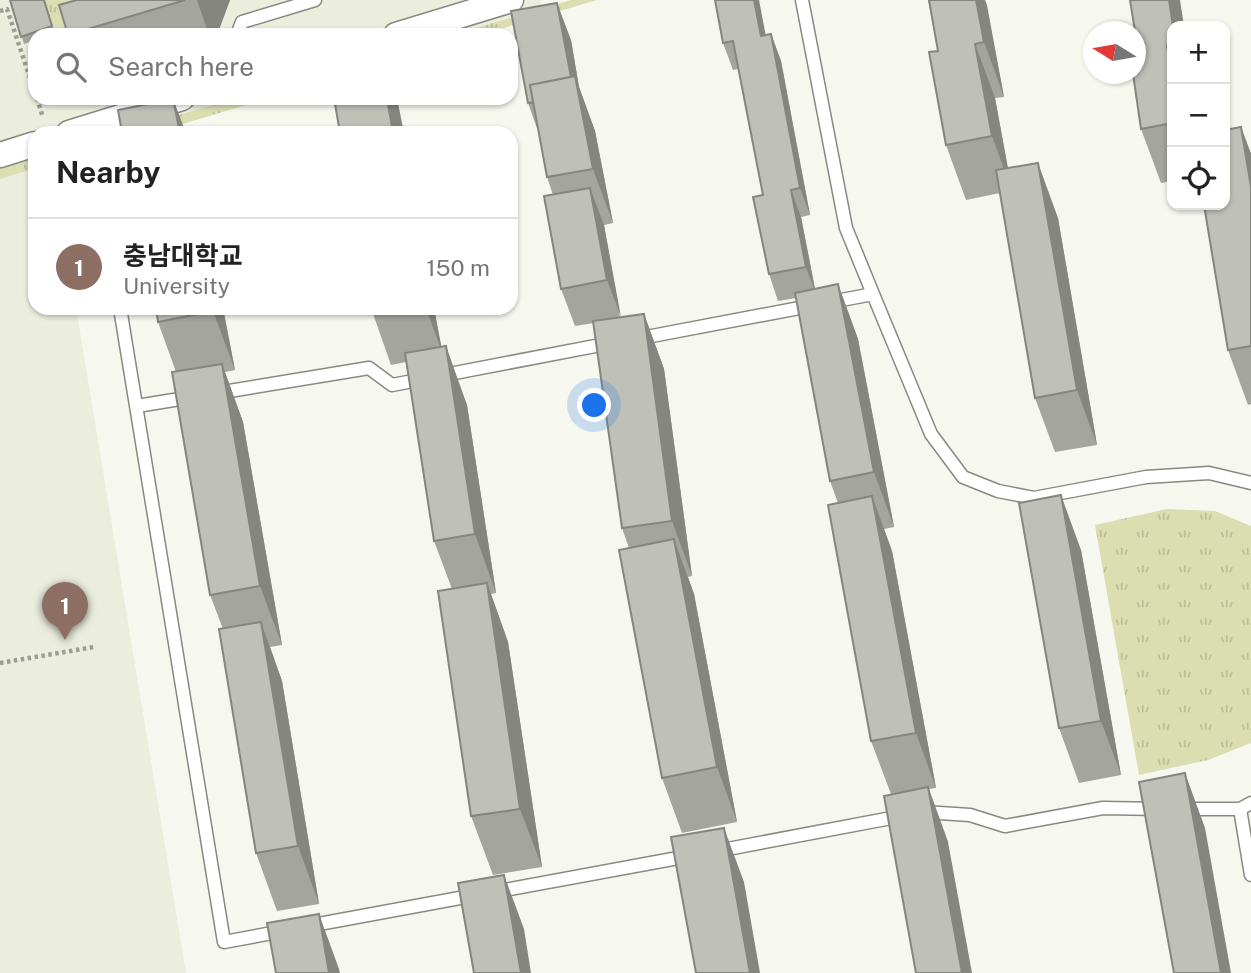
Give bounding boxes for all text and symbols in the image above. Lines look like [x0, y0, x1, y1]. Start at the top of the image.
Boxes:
north arrow [1083, 21, 1146, 84]
map controls [1167, 21, 1230, 210]
button: + [1167, 21, 1230, 84]
search box [28, 28, 518, 105]
icon: search [52, 48, 90, 86]
text: Search here [108, 51, 254, 82]
button: − [1167, 84, 1230, 147]
button: locate [1167, 147, 1230, 210]
text: Nearby [56, 154, 160, 190]
text: 충남대학교 [123, 240, 243, 271]
text: 1 [74, 254, 84, 281]
text: 150 m [426, 254, 490, 281]
text: University [123, 272, 230, 299]
your location [577, 388, 611, 422]
pin: 1 [42, 582, 88, 640]

